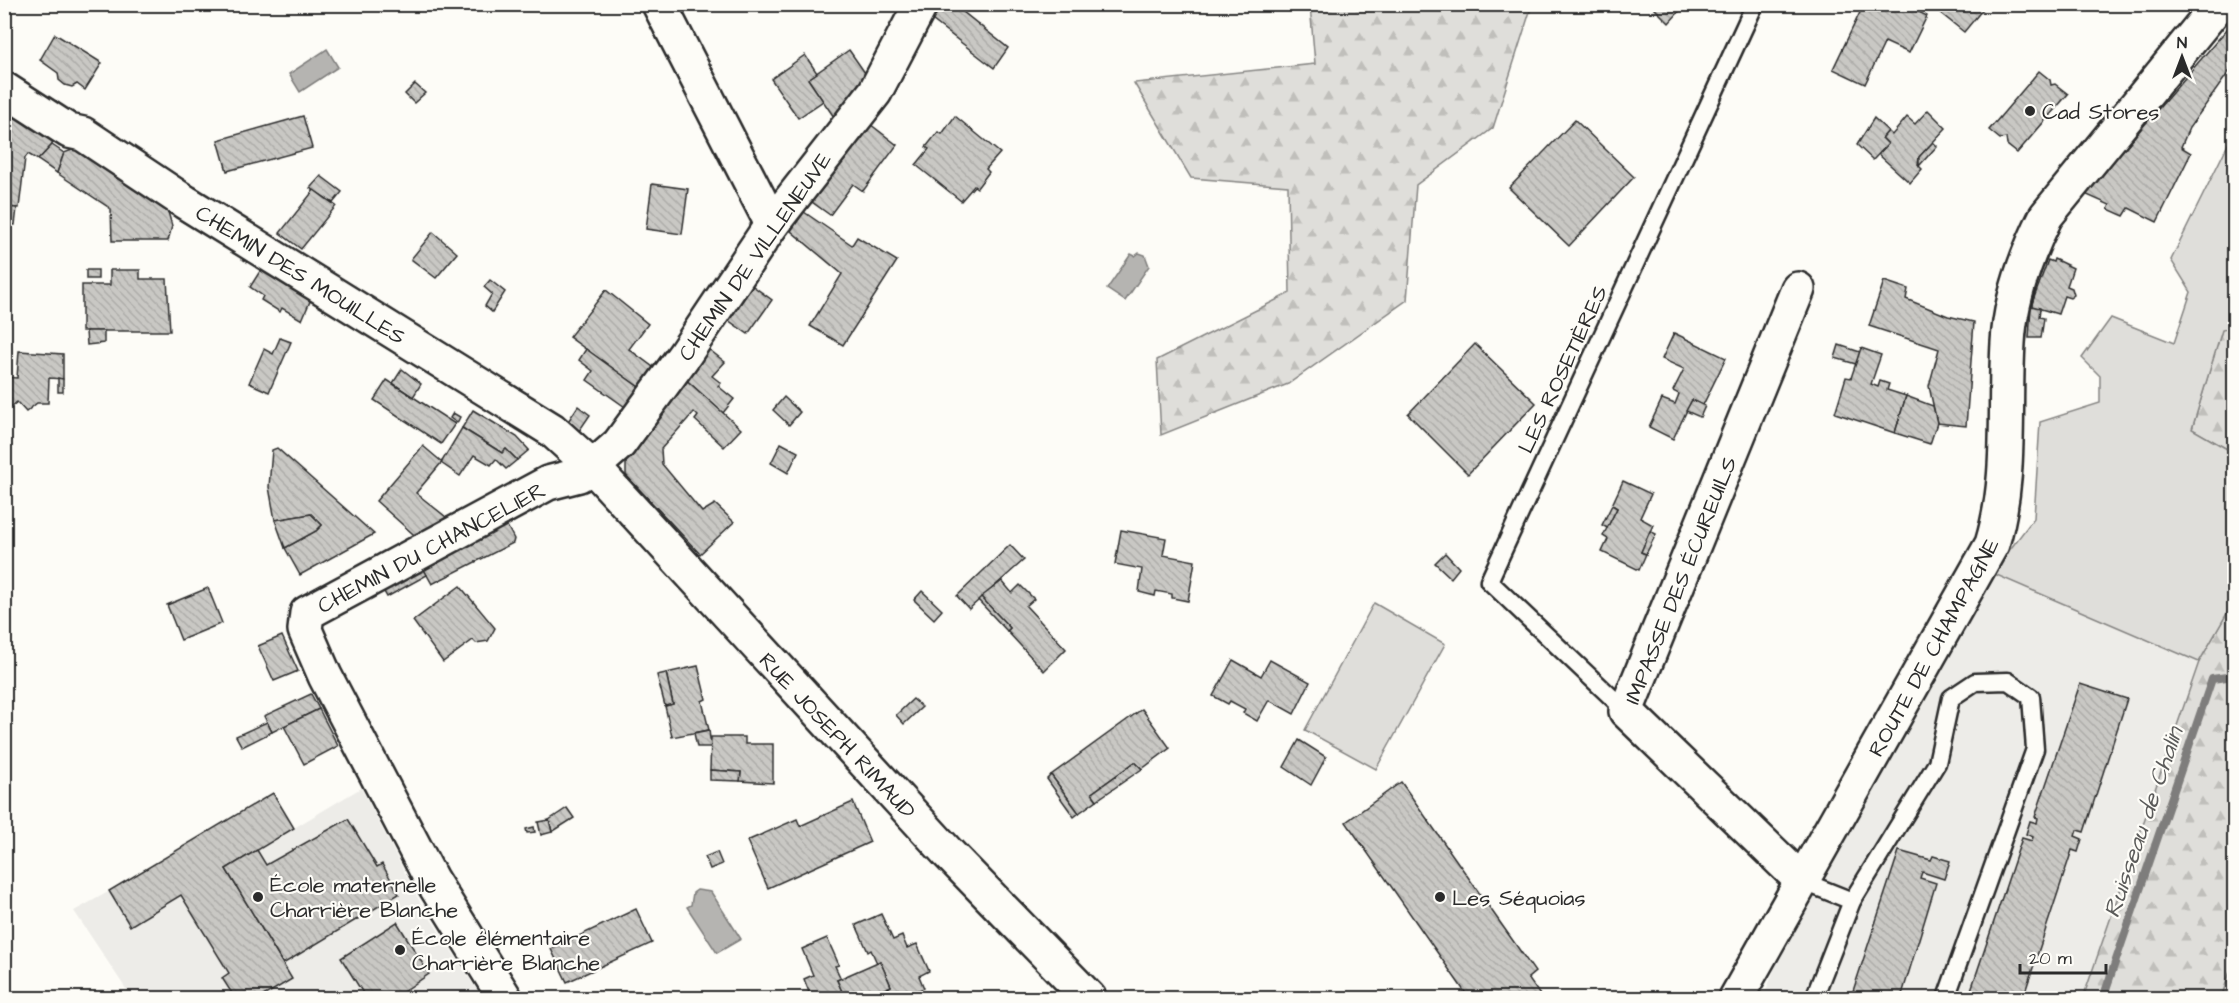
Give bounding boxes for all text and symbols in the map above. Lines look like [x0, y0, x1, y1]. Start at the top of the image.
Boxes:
north arrow [2152, 27, 2212, 87]
text: N [2177, 32, 2187, 54]
place label: Cad Stores [2042, 97, 2159, 128]
marker: Cad Stores [2023, 104, 2037, 118]
street label: CHEMIN DE VILLENEUVE [671, 146, 839, 368]
street label: CHEMIN DES MOUILLES [189, 198, 411, 353]
street label: LES ROSETIÈRES [1511, 281, 1616, 459]
street label: IMPASSE DES ÉCUREUILS [1617, 452, 1745, 709]
street label: CHEMIN DU CHANCELIER [312, 475, 551, 622]
street label: ROUTE DE CHAMPAGNE [1861, 533, 2007, 763]
street label: RUE JOSEPH RIMAUD [751, 646, 922, 826]
water label: Ruisseau de Chalin [2095, 721, 2193, 922]
place label: École maternelle Charrière Blanche [270, 870, 458, 926]
place label: Les Séquoias [1452, 883, 1585, 914]
marker: École maternelle Charrière Blanche [251, 890, 265, 904]
marker: Les Séquoias [1433, 890, 1447, 904]
place label: École élémentaire Charrière Blanche [412, 923, 600, 979]
scale bar [2020, 937, 2106, 975]
marker: École élémentaire Charrière Blanche [393, 943, 407, 957]
text: 20 m [2029, 946, 2072, 971]

